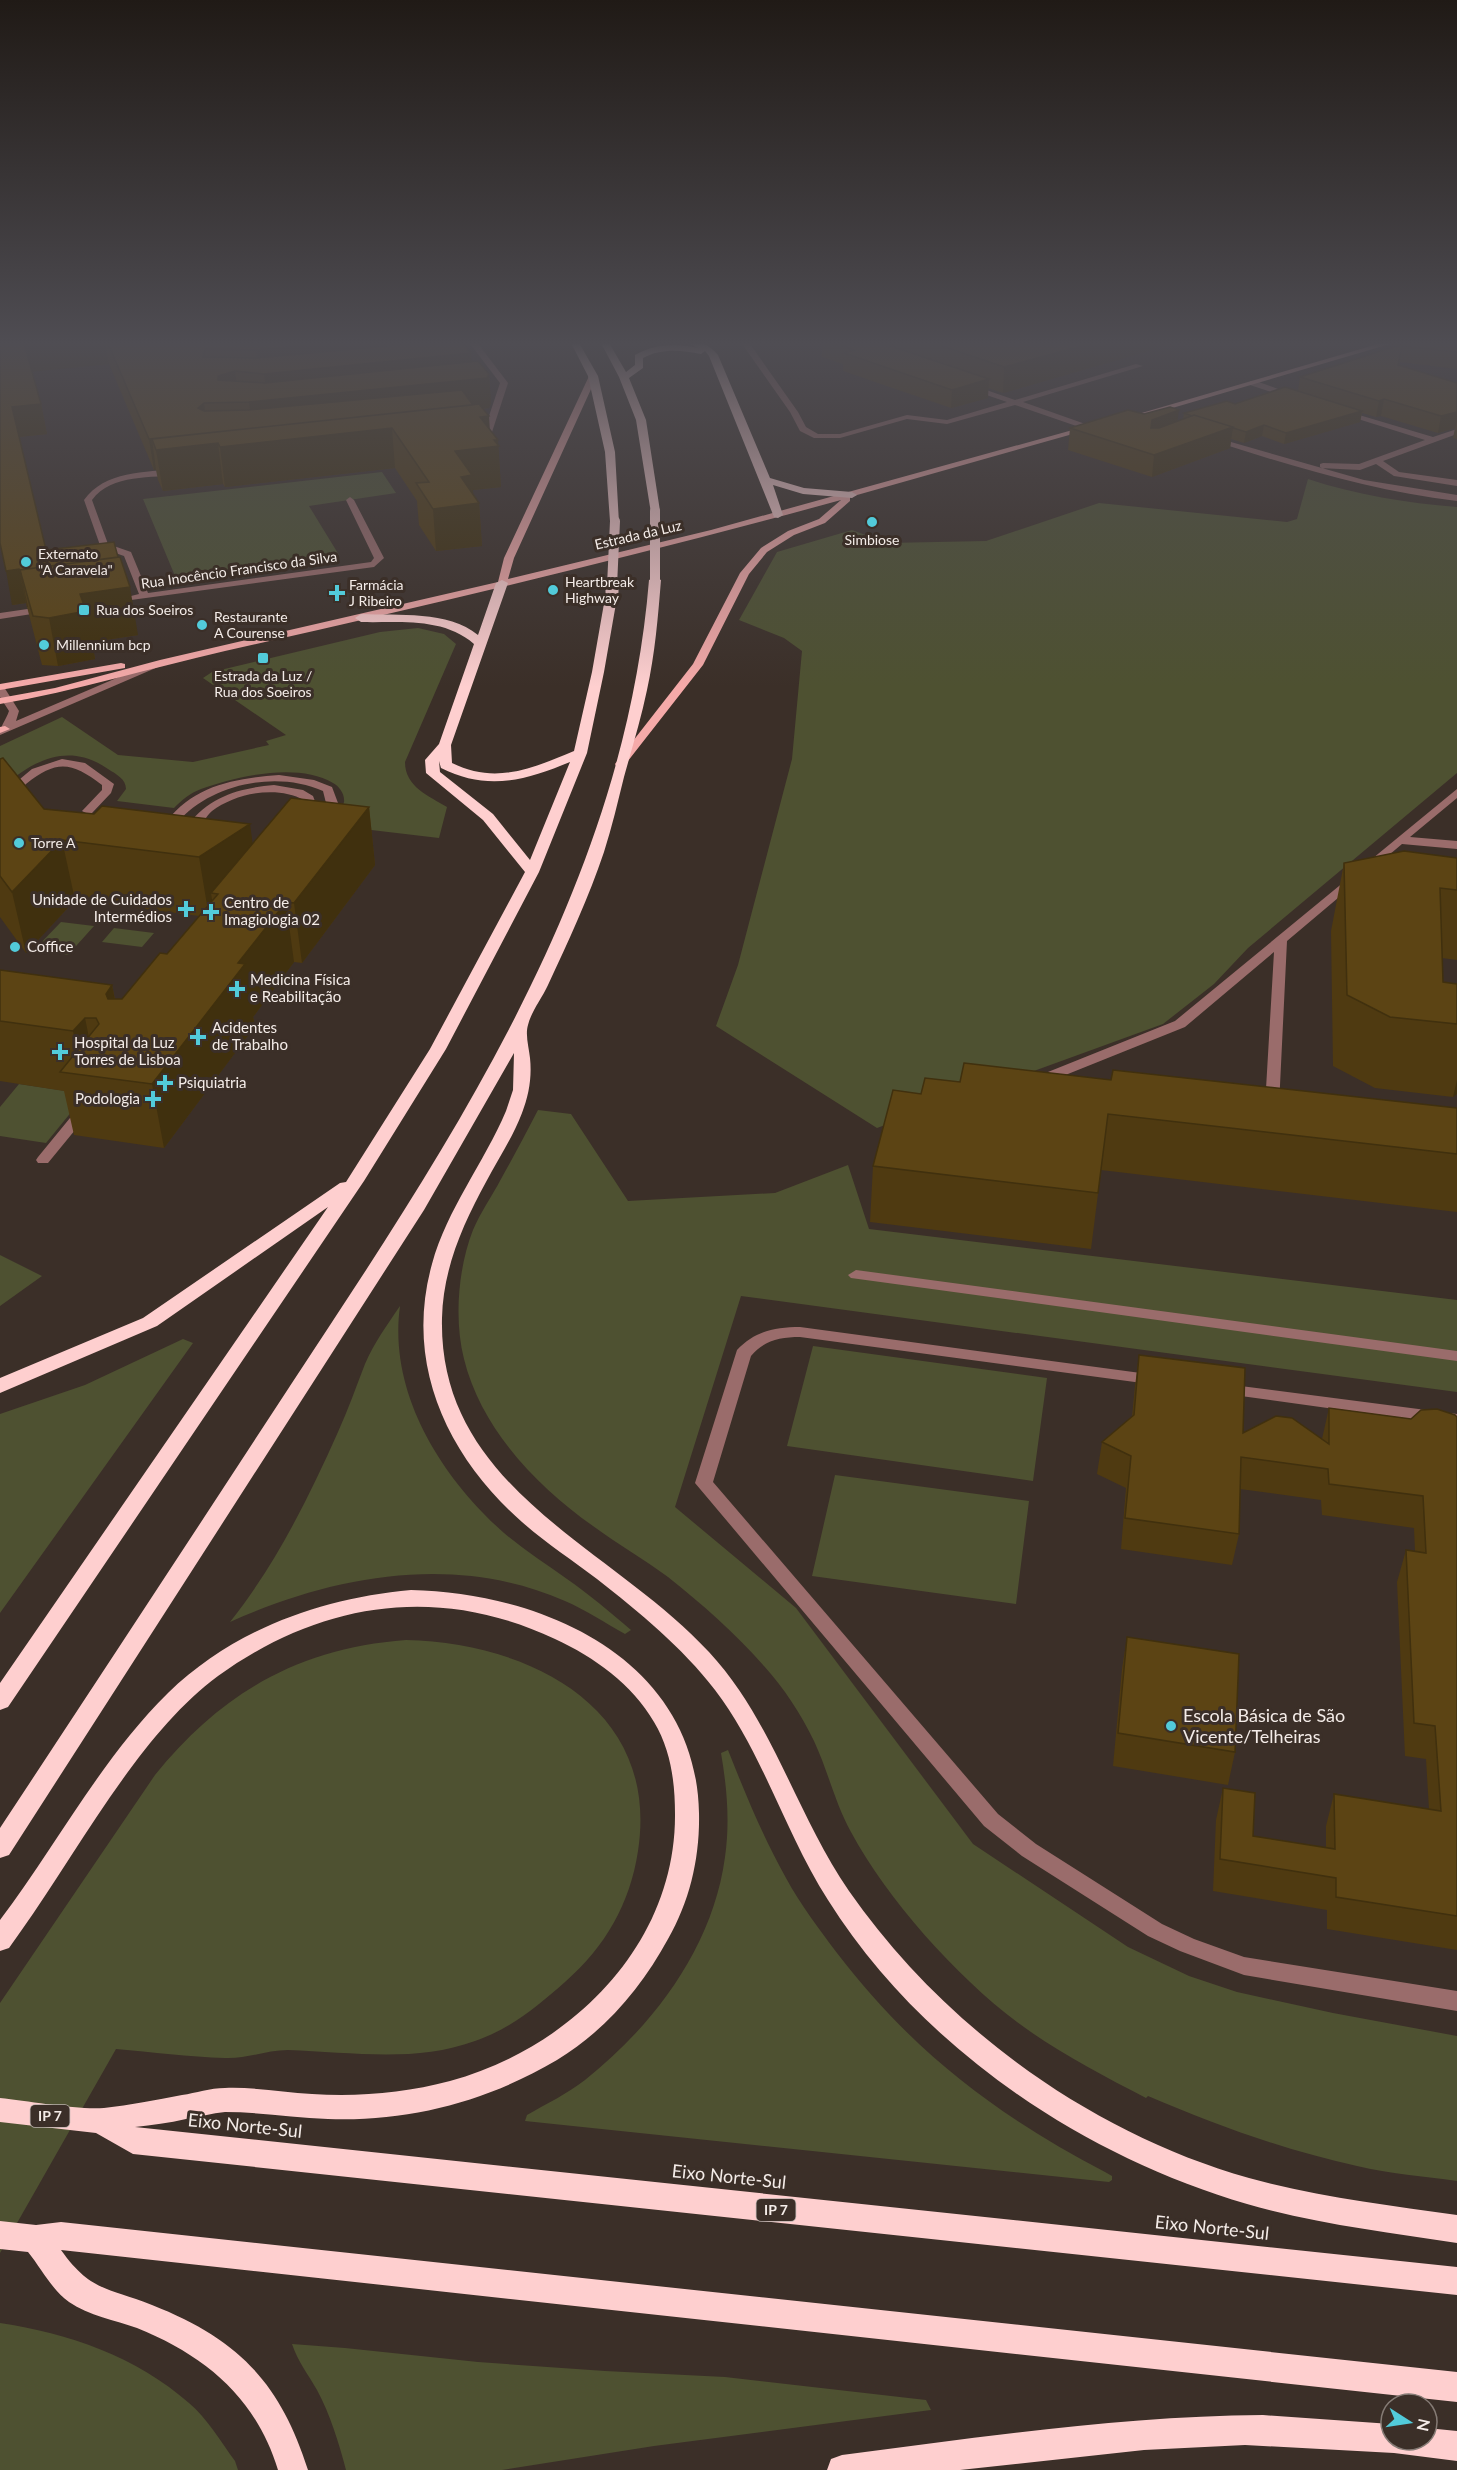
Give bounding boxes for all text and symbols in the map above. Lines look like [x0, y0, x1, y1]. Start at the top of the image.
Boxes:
marker: Simbiose [865, 515, 879, 529]
street label: Estrada da Luz [593, 516, 683, 553]
place label: Simbiose [845, 531, 900, 548]
place label: Externato "A Caravela" [38, 545, 113, 578]
street label: Rua Inocêncio Francisco da Silva [140, 547, 338, 592]
marker: Externato "A Caravela" [19, 555, 33, 569]
place label: Heartbreak Highway [565, 573, 635, 606]
place label: Farmácia J Ribeiro [349, 576, 403, 609]
marker: Heartbreak Highway [546, 583, 560, 597]
marker: Farmácia J Ribeiro [330, 586, 344, 600]
place label: Rua dos Soeiros [96, 601, 193, 618]
marker: Rua dos Soeiros [77, 603, 91, 617]
place label: Restaurante A Courense [214, 608, 288, 641]
marker: Restaurante A Courense [195, 618, 209, 632]
place label: Millennium bcp [56, 636, 151, 653]
marker: Millennium bcp [37, 638, 51, 652]
marker: Estrada da Luz / Rua dos Soeiros [256, 651, 270, 665]
place label: Estrada da Luz / Rua dos Soeiros [214, 667, 312, 700]
place label: Torre A [31, 834, 76, 851]
marker: Torre A [12, 836, 26, 850]
place label: Unidade de Cuidados Intermédios [32, 890, 172, 925]
place label: Centro de Imagiologia 02 [224, 893, 320, 928]
marker: Unidade de Cuidados Intermédios [177, 900, 195, 918]
marker: Centro de Imagiologia 02 [202, 903, 220, 921]
place label: Coffice [27, 937, 74, 955]
marker: Coffice [8, 940, 22, 954]
place label: Medicina Física e Reabilitação [250, 970, 351, 1005]
marker: Medicina Física e Reabilitação [228, 980, 246, 998]
place label: Acidentes de Trabalho [212, 1018, 288, 1053]
marker: Acidentes de Trabalho [189, 1028, 207, 1046]
place label: Hospital da Luz Torres de Lisboa [74, 1033, 181, 1068]
marker: Hospital da Luz Torres de Lisboa [51, 1043, 69, 1061]
place label: Psiquiatria [178, 1073, 247, 1091]
marker: Psiquiatria [156, 1074, 174, 1092]
place label: Podologia [75, 1089, 140, 1107]
marker: Podologia [144, 1090, 162, 1108]
place label: Escola Básica de São Vicente/Telheiras [1183, 1704, 1345, 1747]
marker: Escola Básica de São Vicente/Telheiras [1164, 1719, 1178, 1733]
road number: IP 7 [31, 2105, 70, 2127]
street label: Eixo Norte-Sul [187, 2108, 303, 2142]
street label: Eixo Norte-Sul [671, 2159, 787, 2193]
road number: IP 7 [756, 2199, 796, 2221]
street label: Eixo Norte-Sul [1154, 2210, 1270, 2244]
north arrow [1379, 2392, 1439, 2452]
text: N [1414, 2417, 1435, 2433]

